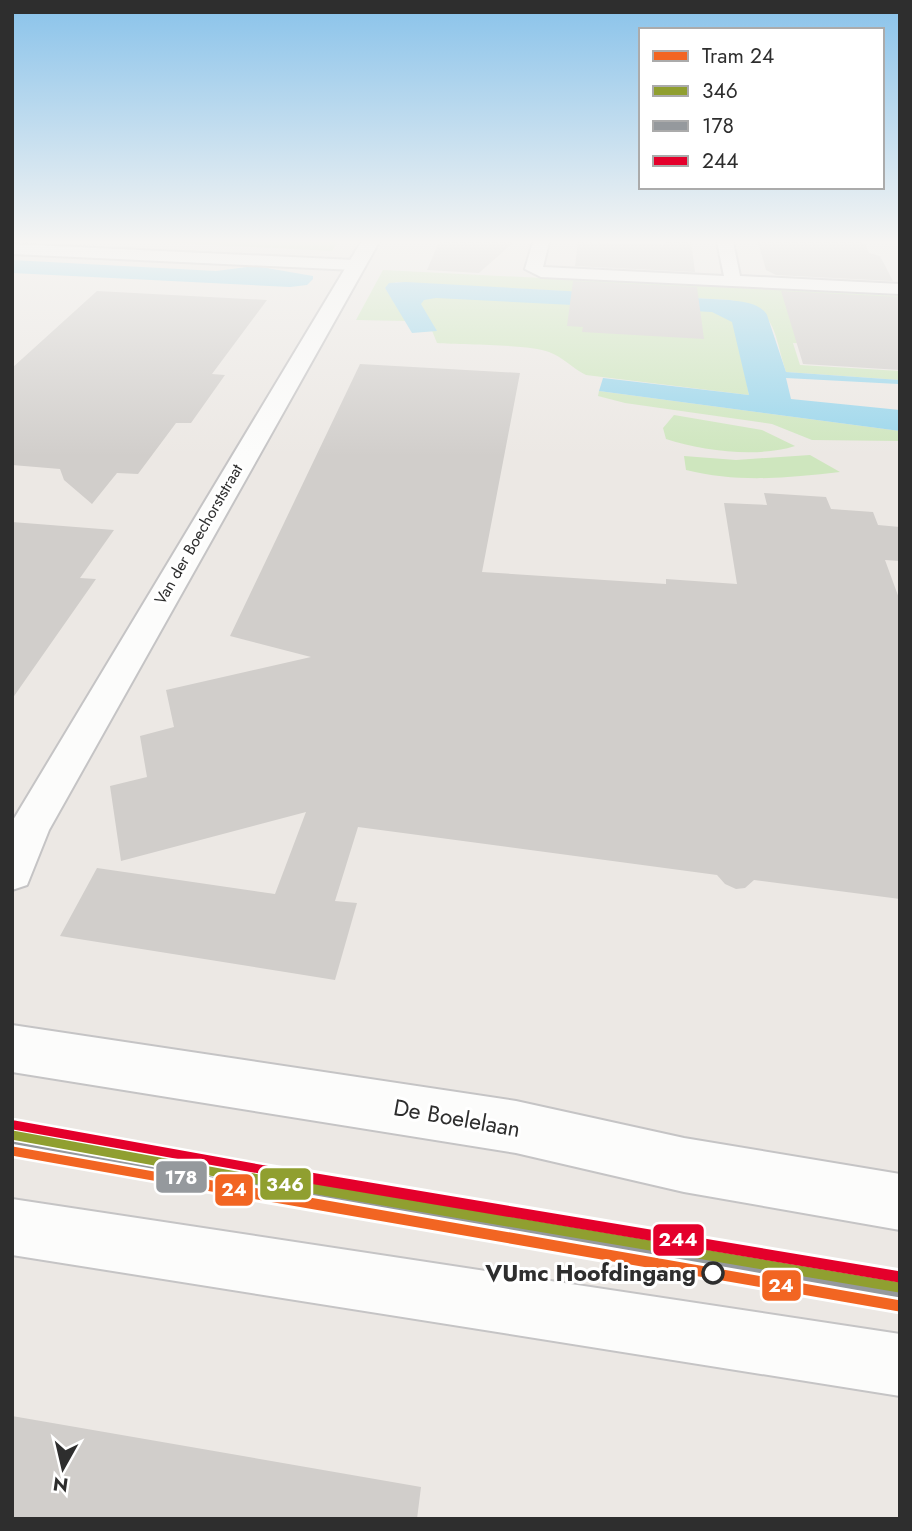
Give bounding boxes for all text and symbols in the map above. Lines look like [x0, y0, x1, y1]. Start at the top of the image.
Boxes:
legend [639, 28, 884, 189]
text: Tram 24 [702, 41, 774, 71]
text: 346 [702, 76, 738, 106]
text: 178 [702, 111, 734, 141]
text: 244 [702, 146, 738, 176]
street label: Van der Boechorststraat [149, 460, 248, 609]
street label: De Boelelaan [391, 1090, 523, 1146]
line badge: 178 [155, 1160, 208, 1194]
text: 178 [164, 1164, 198, 1191]
line badge: 346 [259, 1167, 312, 1201]
text: 346 [266, 1171, 304, 1198]
line badge: 24 [214, 1173, 254, 1207]
text: 24 [221, 1176, 247, 1203]
line badge: 244 [652, 1223, 705, 1257]
text: 244 [659, 1226, 698, 1253]
place label: VUmc Hoofdingang [484, 1256, 696, 1290]
marker: VUmc Hoofdingang [702, 1262, 724, 1284]
line badge: 24 [761, 1269, 802, 1302]
text: 24 [768, 1272, 794, 1299]
north arrow [28, 1433, 98, 1503]
text: N [51, 1470, 70, 1499]

